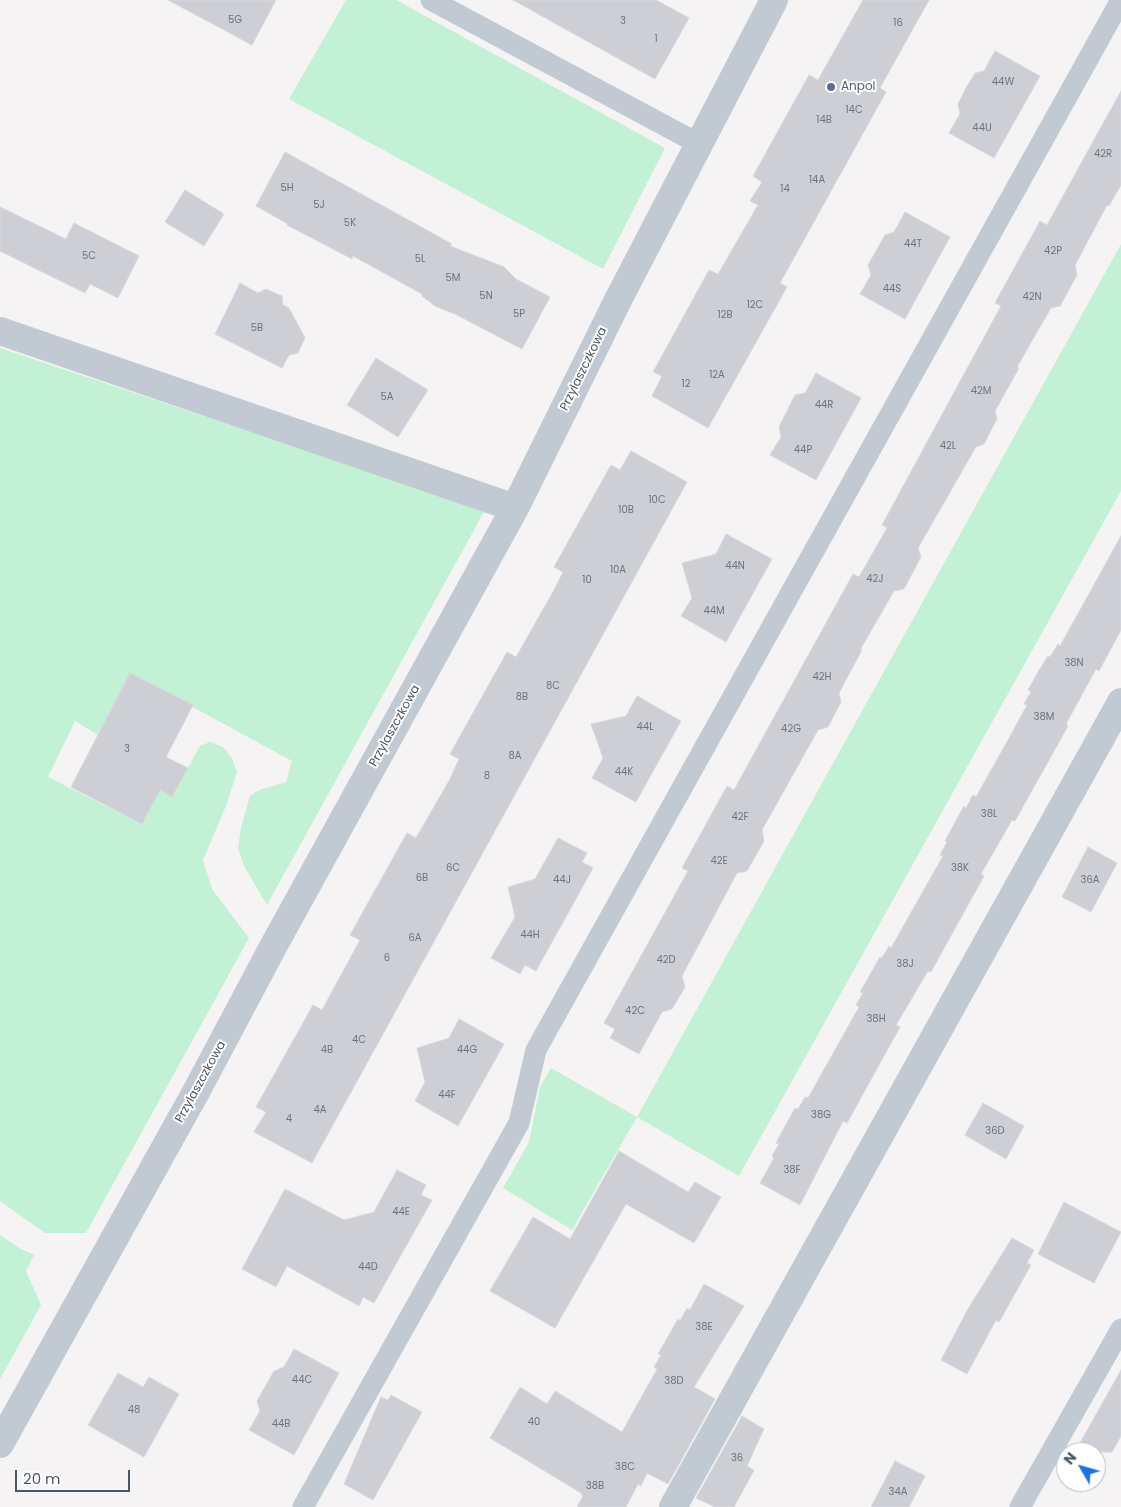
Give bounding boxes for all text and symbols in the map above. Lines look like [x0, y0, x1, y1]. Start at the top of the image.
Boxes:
house number: 5G [228, 14, 242, 26]
house number: 3 [620, 15, 626, 27]
house number: 16 [893, 17, 903, 29]
house number: 1 [654, 33, 658, 45]
house number: 44W [992, 76, 1014, 88]
place label: Anpol [841, 80, 876, 94]
marker: Anpol [825, 81, 837, 93]
house number: 14C [845, 104, 863, 116]
house number: 14B [816, 114, 832, 126]
house number: 44U [972, 122, 992, 134]
house number: 42R [1094, 148, 1112, 160]
house number: 14A [809, 174, 825, 186]
house number: 5H [280, 182, 294, 194]
house number: 14 [780, 183, 790, 195]
house number: 5J [313, 199, 325, 211]
house number: 5K [344, 217, 356, 229]
house number: 44T [904, 238, 922, 250]
house number: 42P [1044, 245, 1062, 257]
house number: 5C [82, 250, 96, 262]
house number: 5L [415, 253, 425, 265]
house number: 5M [446, 272, 460, 284]
house number: 44S [883, 283, 901, 295]
house number: 5N [479, 290, 493, 302]
house number: 42N [1022, 291, 1042, 303]
house number: 12C [747, 299, 763, 311]
house number: 5P [513, 308, 525, 320]
house number: 12B [717, 309, 733, 321]
house number: 5B [251, 322, 263, 334]
street label: Przylaszczkowa [558, 325, 610, 413]
house number: 12A [709, 369, 725, 381]
house number: 12 [682, 378, 690, 390]
house number: 42M [971, 385, 991, 397]
house number: 5A [380, 391, 394, 403]
house number: 44R [815, 399, 833, 411]
house number: 42L [940, 440, 956, 452]
house number: 44P [794, 444, 812, 456]
house number: 10C [648, 494, 666, 506]
house number: 10B [618, 504, 634, 516]
house number: 44N [725, 560, 745, 572]
house number: 10A [610, 564, 626, 576]
house number: 42J [866, 573, 884, 585]
house number: 10 [582, 574, 592, 586]
house number: 44M [703, 605, 725, 617]
house number: 38N [1064, 657, 1084, 669]
house number: 42H [813, 671, 831, 683]
house number: 8C [546, 680, 560, 692]
street label: Przylaszczkowa [367, 683, 423, 769]
house number: 8B [516, 691, 528, 703]
house number: 38M [1034, 711, 1054, 723]
house number: 44L [637, 721, 653, 733]
house number: 42G [781, 723, 801, 735]
house number: 3 [124, 743, 130, 755]
house number: 8A [508, 750, 522, 762]
house number: 44K [615, 766, 633, 778]
house number: 8 [484, 770, 490, 782]
house number: 38L [981, 808, 997, 820]
house number: 42F [731, 811, 749, 823]
house number: 42E [710, 855, 728, 867]
house number: 6C [446, 862, 460, 874]
house number: 38K [951, 862, 969, 874]
house number: 6B [416, 872, 428, 884]
house number: 44J [553, 874, 571, 886]
house number: 36A [1081, 874, 1099, 886]
house number: 44H [520, 929, 540, 941]
house number: 6A [408, 932, 422, 944]
house number: 6 [384, 952, 390, 964]
house number: 42D [656, 954, 676, 966]
house number: 38J [896, 958, 914, 970]
house number: 42C [625, 1005, 645, 1017]
house number: 38H [866, 1013, 886, 1025]
house number: 4C [352, 1034, 366, 1046]
street label: Przylaszczkowa [173, 1039, 229, 1125]
house number: 4B [321, 1044, 333, 1056]
house number: 44G [457, 1044, 477, 1056]
house number: 44F [438, 1089, 456, 1101]
house number: 4A [313, 1104, 327, 1116]
house number: 38G [811, 1109, 831, 1121]
house number: 4 [286, 1113, 292, 1125]
house number: 36D [985, 1125, 1005, 1137]
house number: 38F [783, 1164, 801, 1176]
house number: 44E [392, 1206, 410, 1218]
house number: 44D [358, 1261, 378, 1273]
house number: 38E [695, 1321, 713, 1333]
house number: 44C [292, 1374, 312, 1386]
house number: 38D [664, 1375, 684, 1387]
house number: 48 [128, 1404, 140, 1416]
house number: 40 [528, 1416, 540, 1428]
house number: 44B [272, 1418, 290, 1430]
north arrow [1056, 1442, 1106, 1492]
text: N [1059, 1448, 1081, 1469]
house number: 36 [731, 1452, 743, 1464]
scale bar [18, 1460, 132, 1492]
house number: 38C [615, 1461, 635, 1473]
text: 20 m [23, 1468, 61, 1489]
house number: 38B [586, 1480, 604, 1492]
house number: 34A [889, 1486, 907, 1498]

